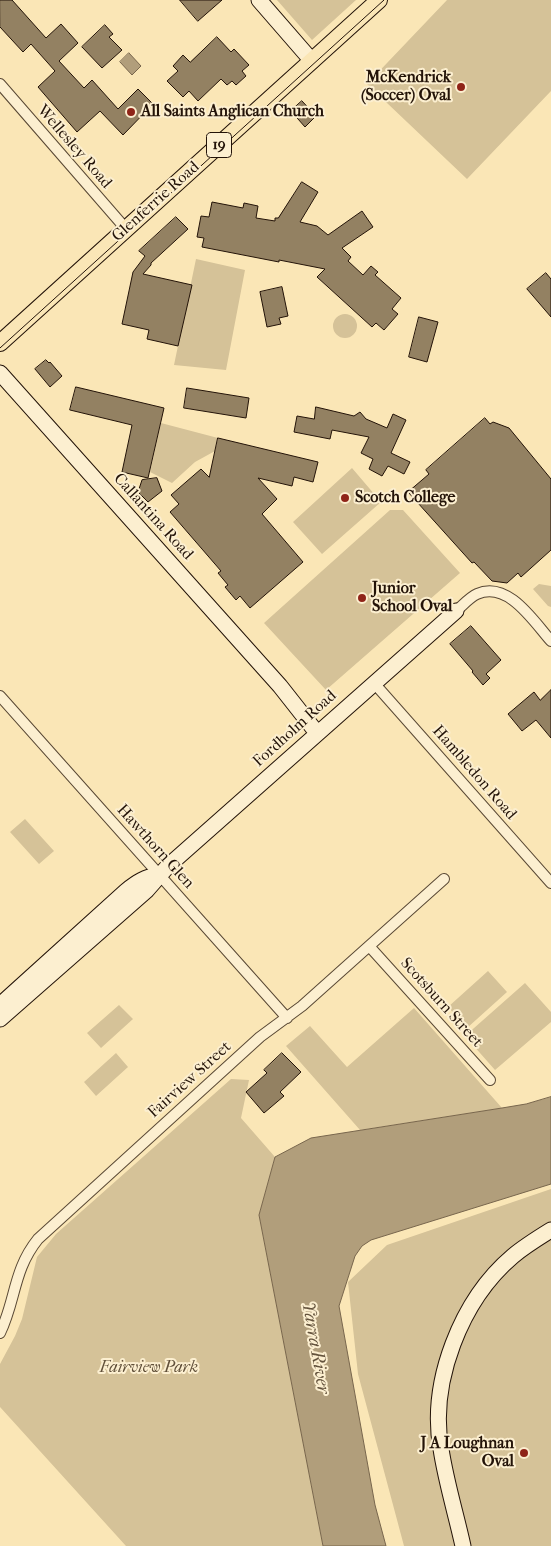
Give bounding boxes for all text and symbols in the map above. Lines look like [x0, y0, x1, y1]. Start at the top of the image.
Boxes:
place label: McKendrick (Soccer) Oval [361, 68, 451, 106]
marker: McKendrick (Soccer) Oval [455, 81, 467, 93]
street label: Wellesley Road [32, 101, 116, 193]
place label: All Saints Anglican Church [141, 102, 324, 122]
marker: All Saints Anglican Church [125, 106, 137, 118]
road number: 19 [206, 132, 232, 158]
street label: Glenferrie Road [108, 158, 204, 246]
street label: Callantina Road [109, 470, 197, 564]
place label: Scotch College [355, 488, 455, 508]
marker: Scotch College [339, 492, 351, 504]
place label: Junior School Oval [372, 579, 452, 617]
marker: Junior School Oval [356, 592, 368, 604]
street label: Fordholm Road [249, 687, 341, 771]
street label: Hambledon Road [428, 722, 520, 824]
street label: Hawthorn Glen [112, 801, 198, 893]
street label: Scotsburn Street [396, 954, 486, 1052]
street label: Fairview Street [144, 1038, 236, 1122]
water label: Yarra River [296, 1301, 334, 1395]
park label: Fairview Park [100, 1358, 198, 1378]
place label: J A Loughnan Oval [420, 1434, 514, 1472]
marker: J A Loughnan Oval [518, 1447, 530, 1459]

